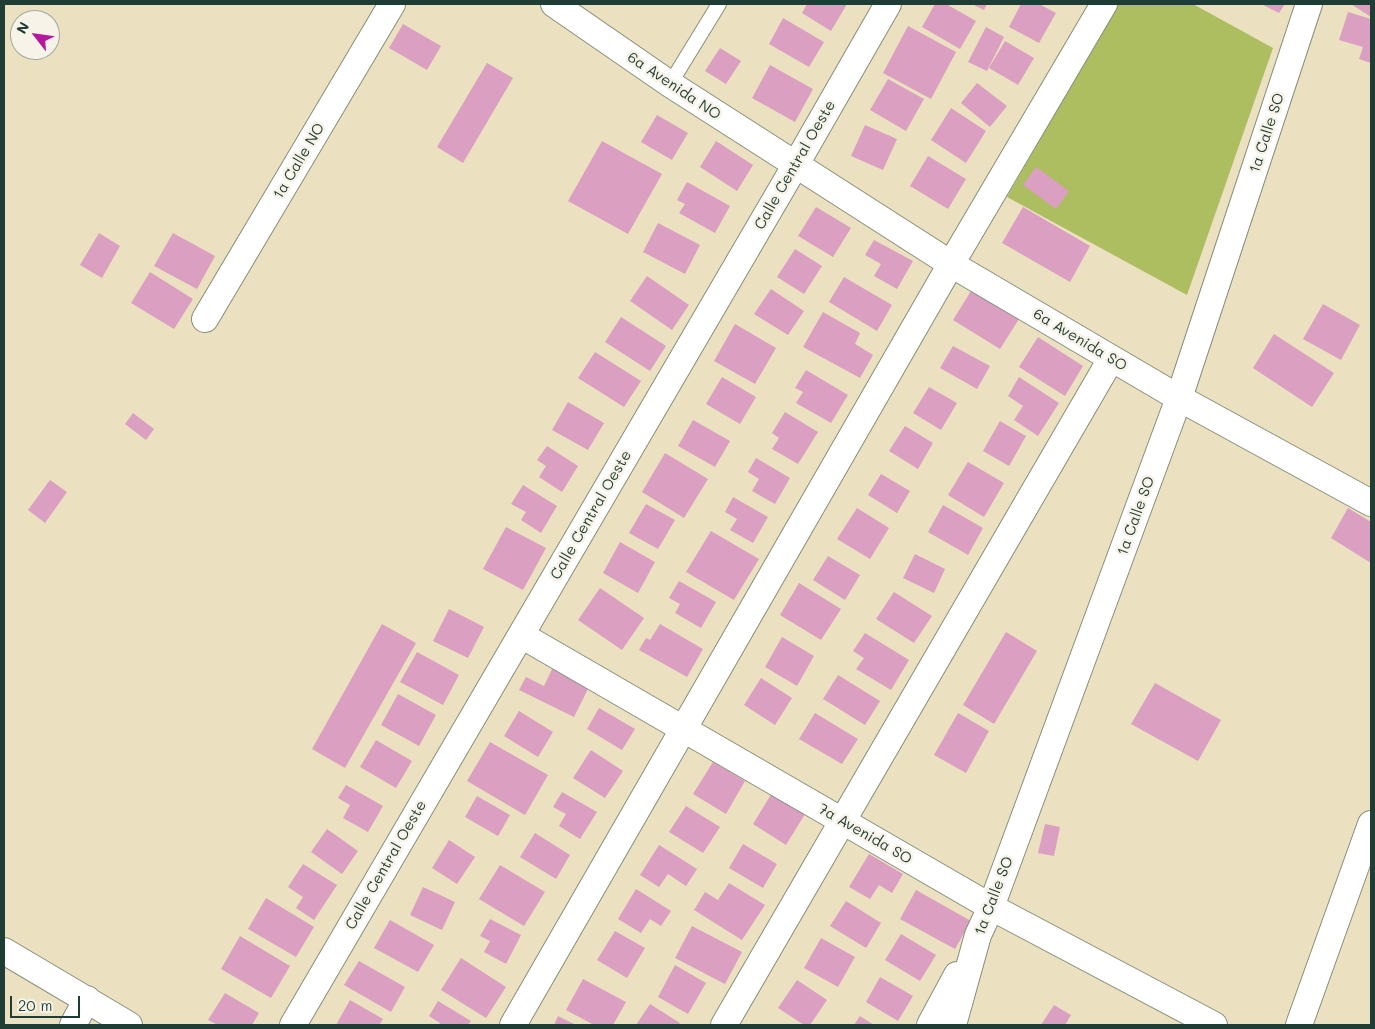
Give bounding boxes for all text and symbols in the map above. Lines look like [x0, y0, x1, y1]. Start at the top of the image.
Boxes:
north arrow [10, 10, 60, 60]
text: N [12, 18, 33, 37]
street label: 6a Avenida NO [624, 48, 724, 124]
street label: 1a Calle SO [1246, 91, 1288, 175]
street label: Calle Central Oeste [751, 97, 839, 233]
street label: 1a Calle NO [269, 120, 329, 202]
street label: 6a Avenida SO [1030, 305, 1130, 375]
street label: Calle Central Oeste [547, 447, 635, 583]
street label: 1a Calle SO [1113, 474, 1159, 558]
street label: Calle Central Oeste [342, 797, 430, 933]
street label: 7a Avenida SO [815, 800, 915, 868]
street label: 1a Calle SO [971, 854, 1017, 938]
scale bar [12, 986, 82, 1018]
text: 20 m [18, 995, 52, 1015]

